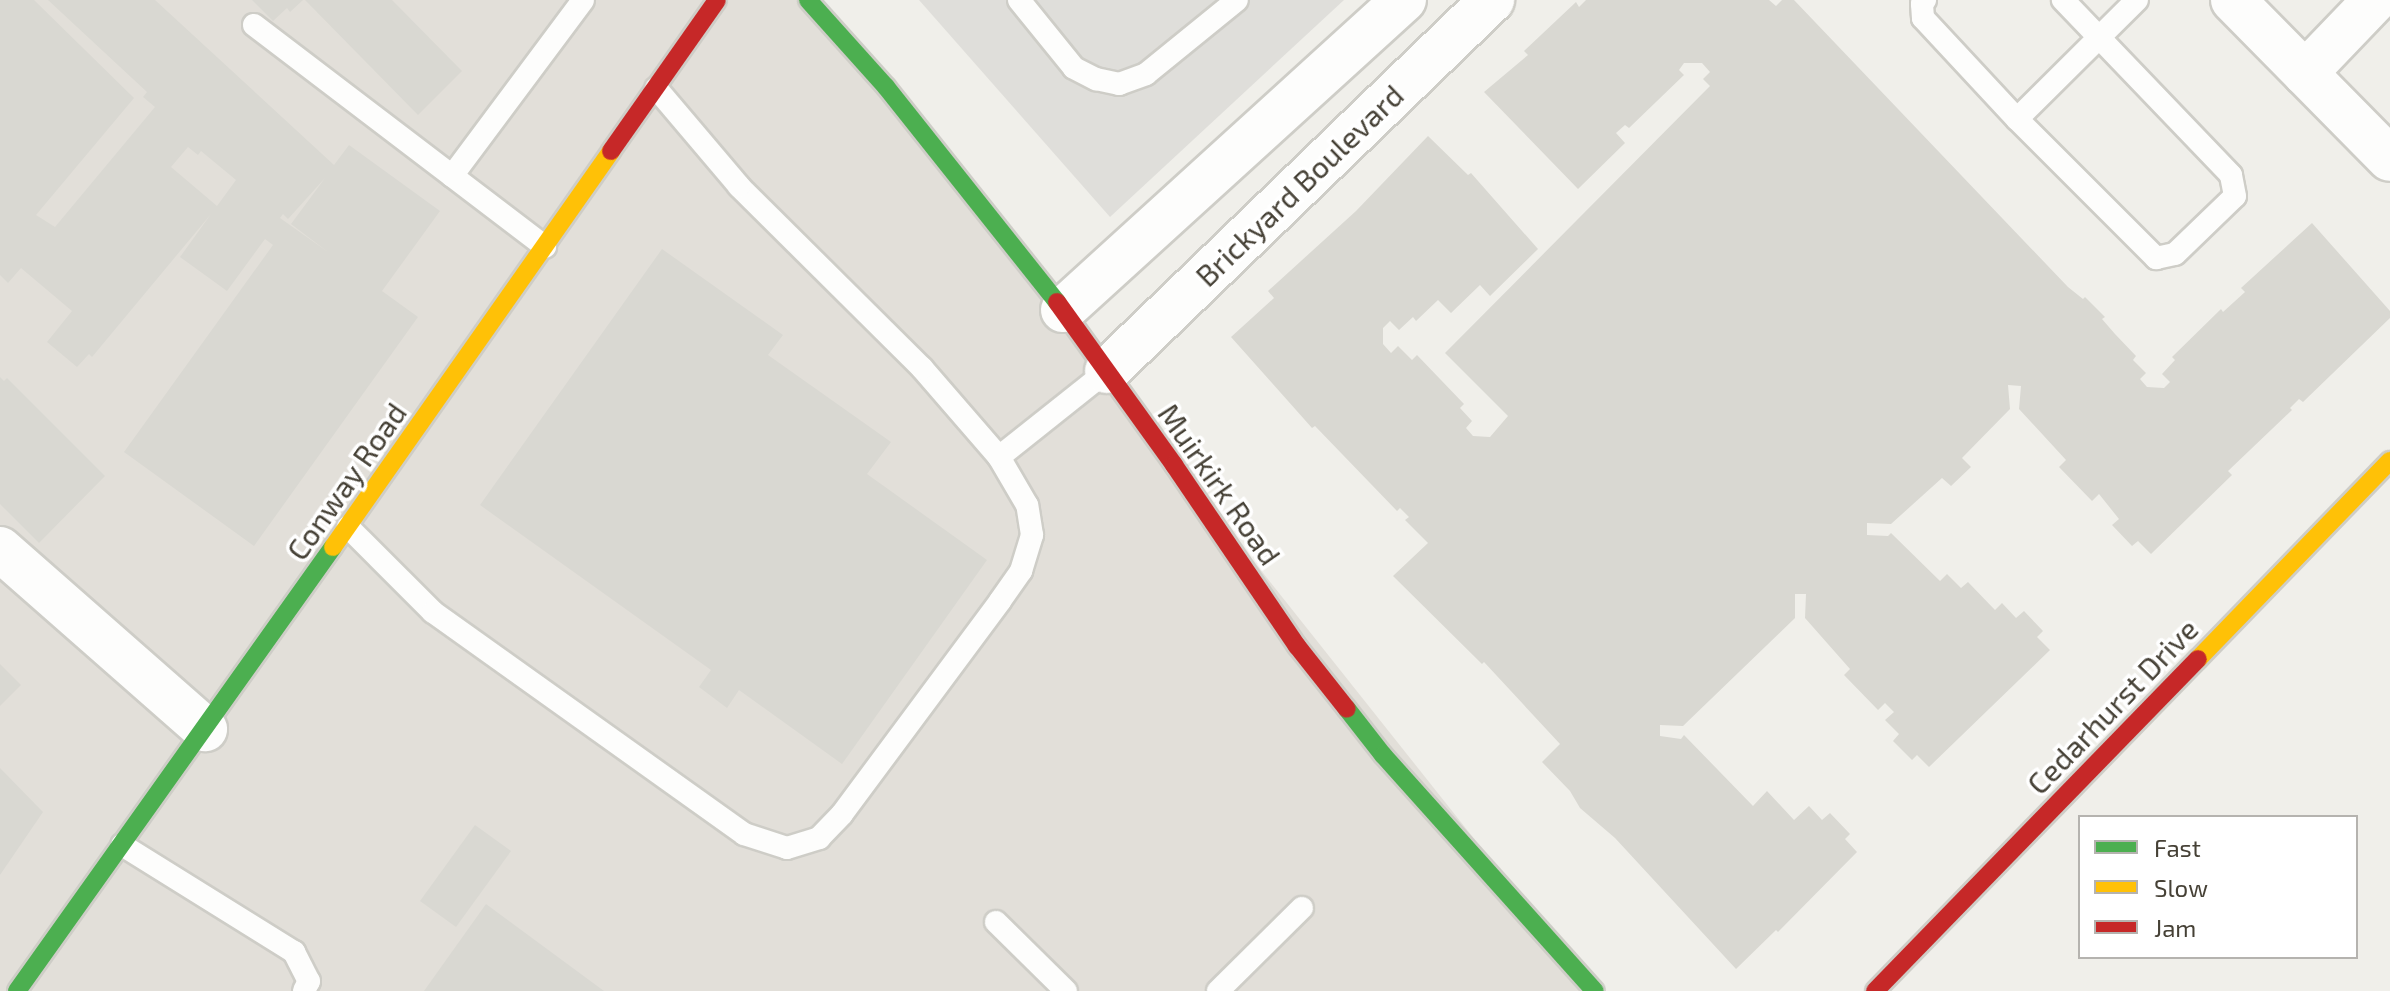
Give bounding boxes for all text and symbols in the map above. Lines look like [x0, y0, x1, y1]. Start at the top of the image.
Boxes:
street label: Brickyard Boulevard [1188, 77, 1410, 293]
street label: Conway Road [278, 395, 414, 567]
street label: Muirkirk Road [1151, 396, 1289, 572]
street label: Cedarhurst Drive [2019, 611, 2205, 801]
legend [2078, 815, 2358, 959]
text: Fast [2154, 833, 2201, 862]
text: Slow [2154, 873, 2208, 902]
text: Jam [2154, 913, 2196, 942]

